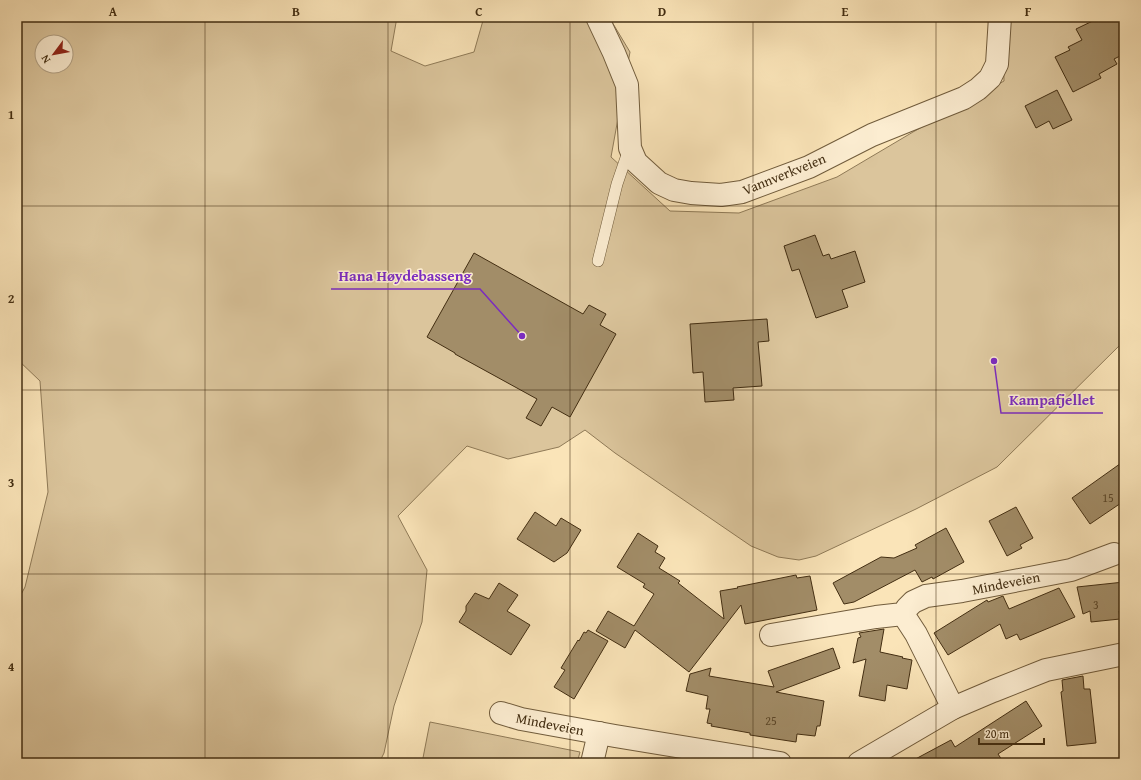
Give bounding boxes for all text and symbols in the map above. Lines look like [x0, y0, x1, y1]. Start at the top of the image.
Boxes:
text: A [109, 2, 118, 21]
text: B [292, 2, 300, 21]
text: C [475, 2, 483, 21]
text: D [658, 2, 666, 21]
text: E [842, 2, 849, 21]
text: F [1025, 2, 1032, 21]
north arrow [34, 34, 74, 74]
text: N [36, 51, 54, 67]
text: 1 [8, 105, 14, 124]
street label: Vannverkveien [739, 148, 829, 200]
callout: Hana Høydebasseng [331, 262, 480, 289]
text: Hana Høydebasseng [339, 265, 472, 286]
text: 2 [8, 289, 15, 308]
callout: Kampafjellet [1001, 386, 1103, 413]
text: Kampafjellet [1009, 389, 1095, 410]
text: 3 [8, 473, 14, 492]
house number: 15 [1102, 489, 1114, 506]
street label: Mindeveien [970, 567, 1042, 599]
house number: 3 [1093, 596, 1099, 613]
text: 4 [8, 657, 15, 676]
street label: Mindeveien [514, 708, 586, 740]
house number: 25 [765, 712, 777, 729]
scale bar [979, 720, 1044, 746]
text: 20 m [985, 725, 1009, 742]

